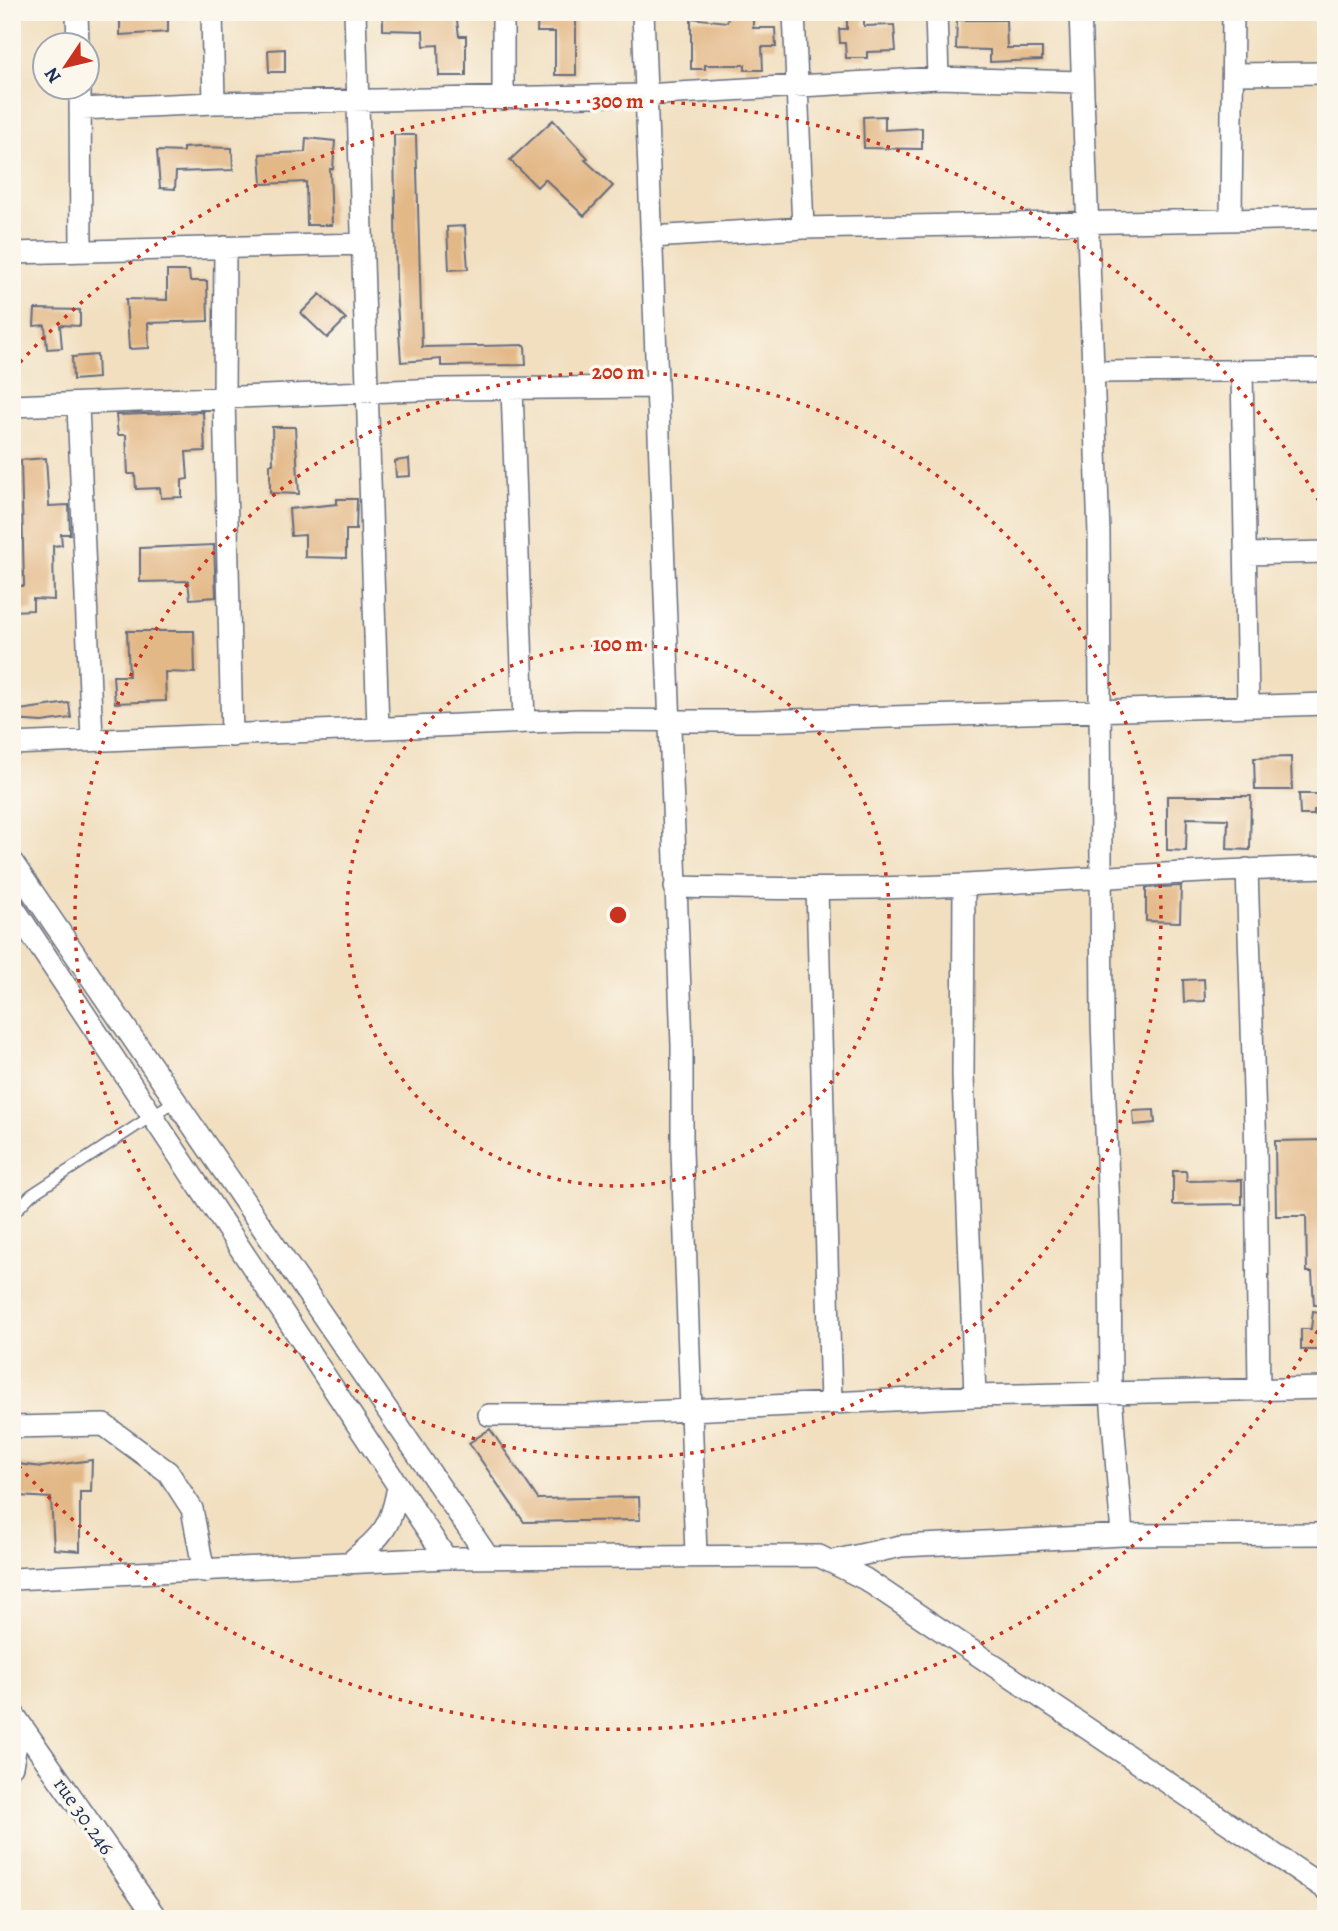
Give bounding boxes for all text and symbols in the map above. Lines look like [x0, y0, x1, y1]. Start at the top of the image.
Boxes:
north arrow [32, 32, 102, 102]
text: N [38, 62, 68, 88]
text: 300 m [592, 87, 644, 115]
text: 200 m [592, 358, 645, 386]
text: 100 m [593, 630, 643, 658]
centre of rings [606, 903, 630, 927]
street label: rue 30.246 [47, 1772, 121, 1861]

